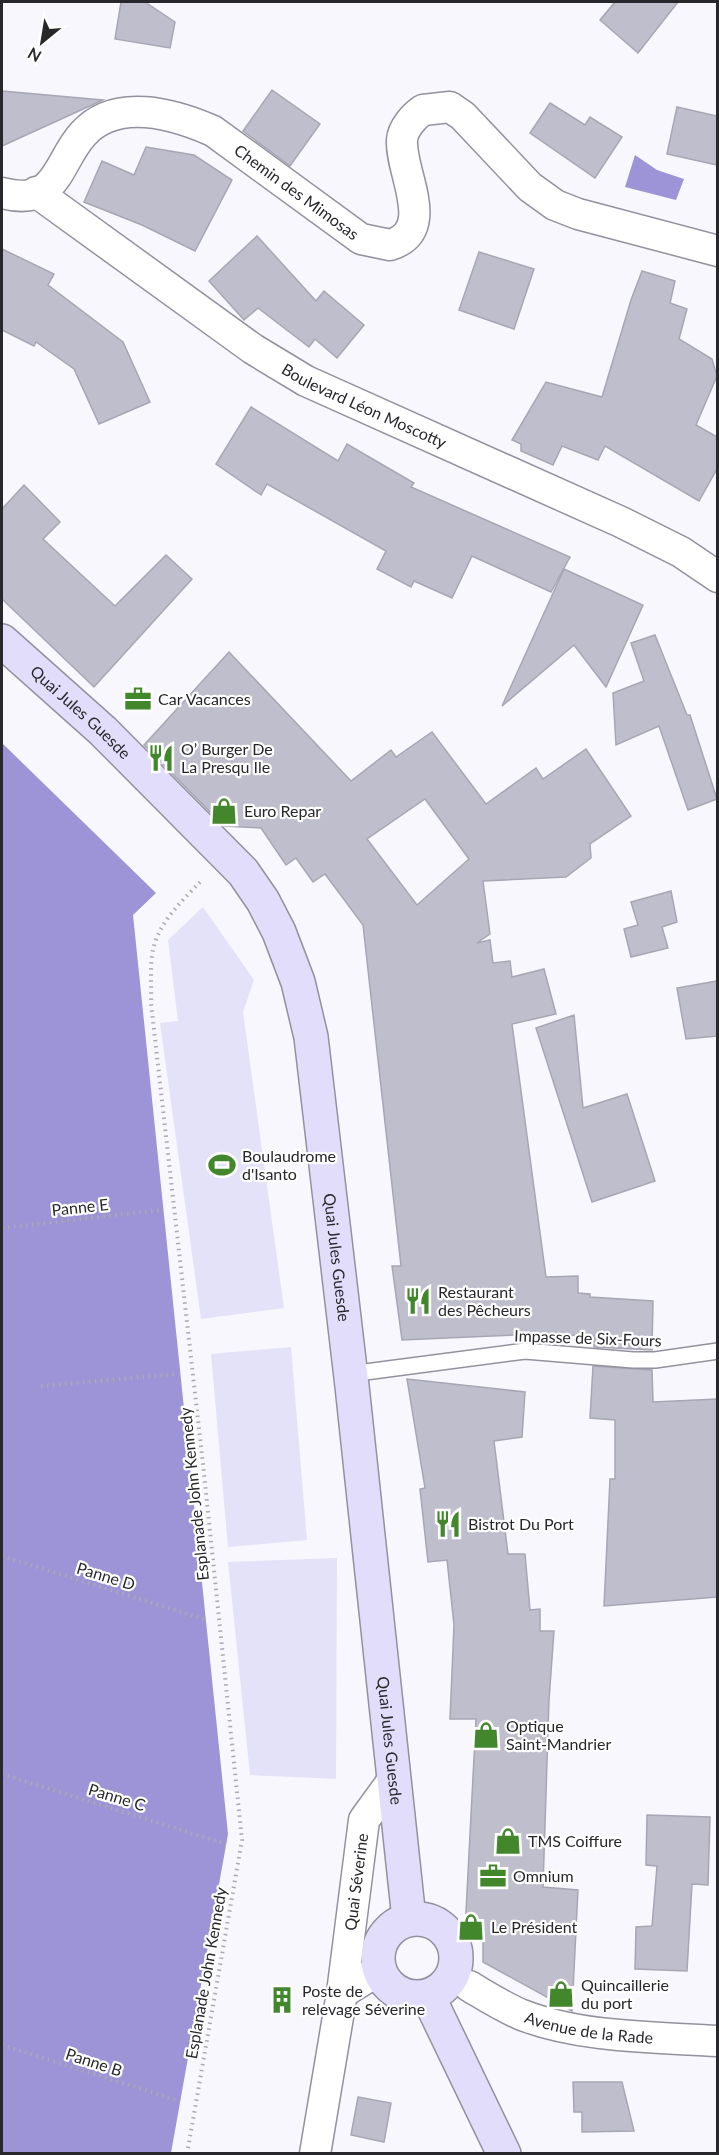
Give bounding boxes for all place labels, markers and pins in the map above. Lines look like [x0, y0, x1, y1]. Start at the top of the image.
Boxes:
office icon: Car Vacances [123, 684, 153, 714]
place label: Car Vacances [158, 689, 251, 708]
place label: O’ Burger De La Presqu Ile [181, 739, 273, 776]
restaurant icon: O’ Burger De La Presqu Ile [146, 743, 176, 773]
shop icon: Euro Repar [209, 796, 239, 826]
place label: Euro Repar [244, 801, 321, 820]
place label: Boulaudrome d'Isanto [242, 1146, 336, 1183]
sports icon: Boulaudrome d'Isanto [207, 1150, 237, 1180]
place label: Restaurant des Pêcheurs [438, 1282, 531, 1319]
restaurant icon: Restaurant des Pêcheurs [403, 1286, 433, 1316]
restaurant icon: Bistrot Du Port [433, 1509, 463, 1539]
place label: Bistrot Du Port [468, 1514, 574, 1533]
place label: Optique Saint-Mandrier [506, 1716, 611, 1753]
shop icon: Optique Saint-Mandrier [471, 1720, 501, 1750]
shop icon: TMS Coiffure [493, 1826, 523, 1856]
place label: TMS Coiffure [528, 1831, 622, 1850]
office icon: Omnium [478, 1861, 508, 1891]
place label: Omnium [513, 1866, 574, 1885]
shop icon: Le Président [456, 1912, 486, 1942]
place label: Le Président [491, 1917, 578, 1936]
place label: Quincaillerie du port [581, 1975, 669, 2012]
shop icon: Quincaillerie du port [546, 1979, 576, 2009]
place label: Poste de relevage Séverine [302, 1981, 425, 2018]
building icon: Poste de relevage Séverine [267, 1985, 297, 2015]

